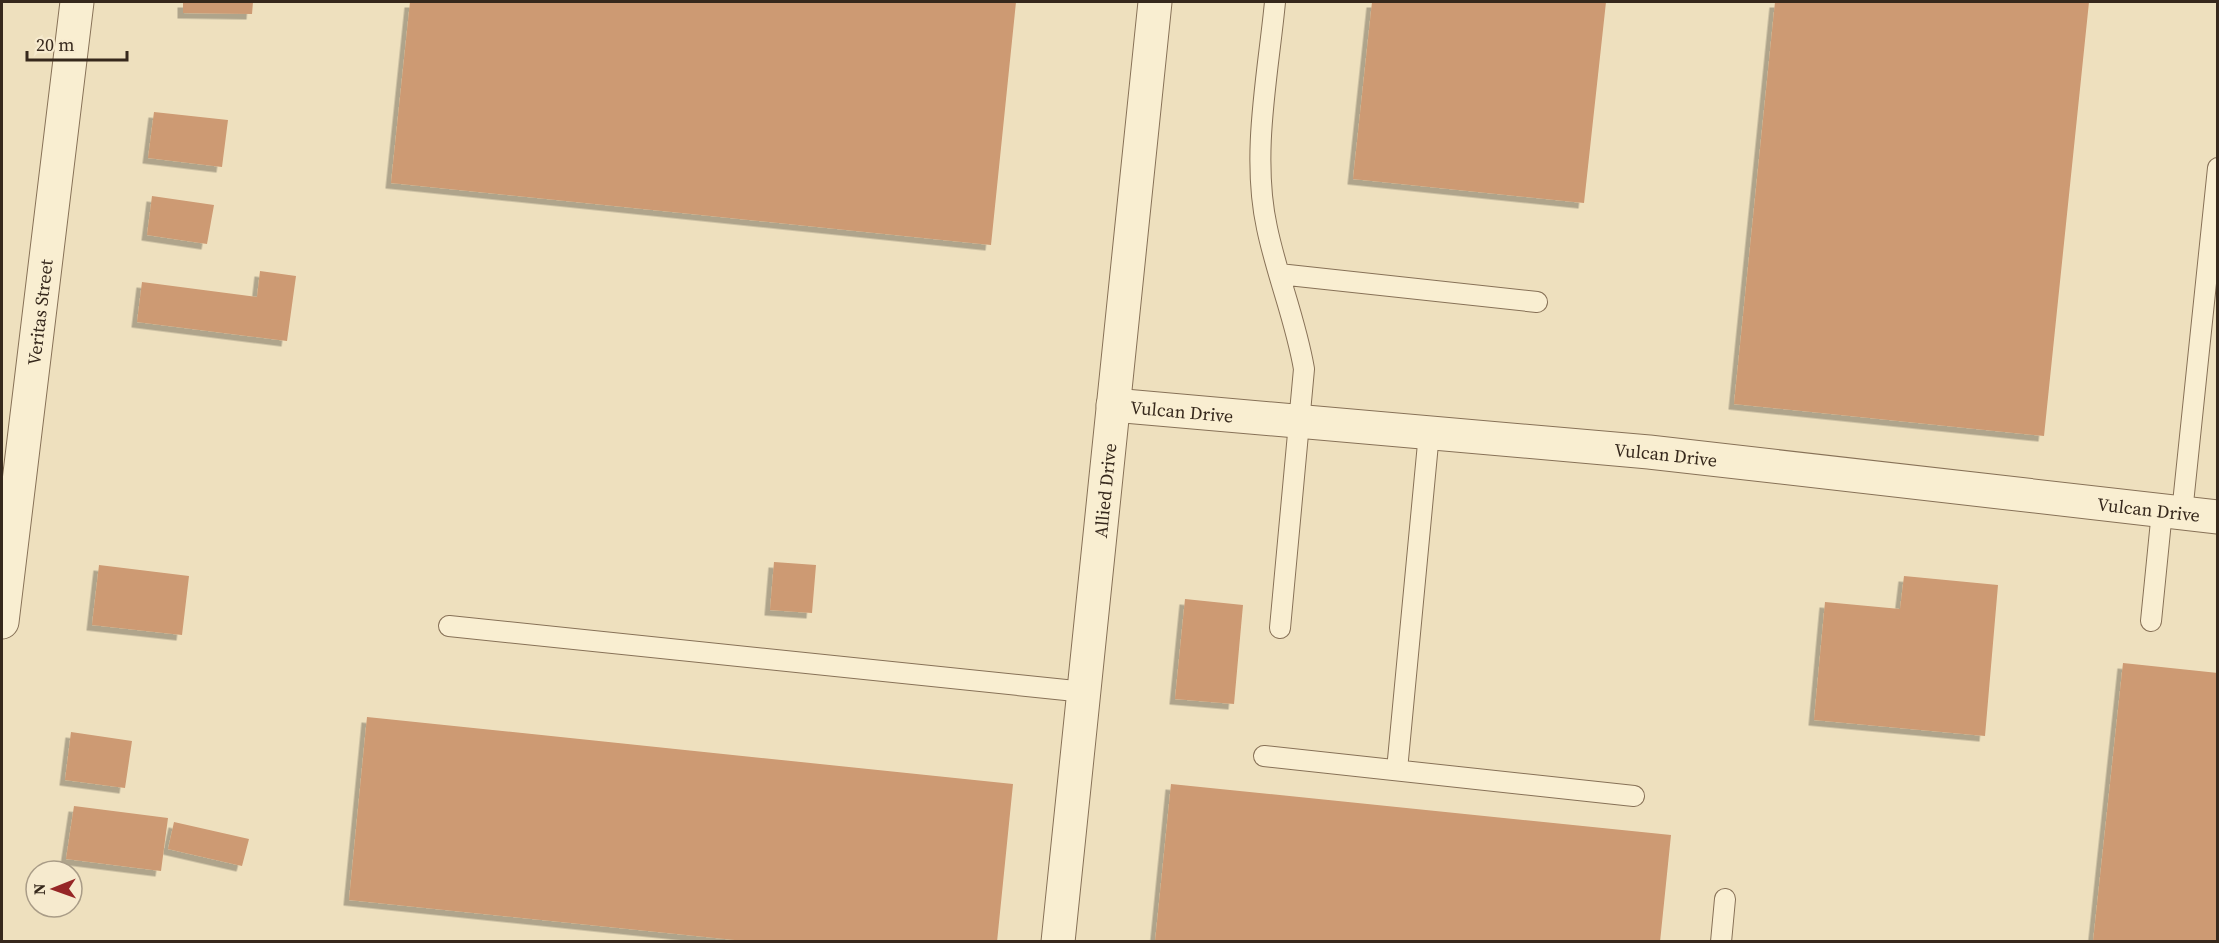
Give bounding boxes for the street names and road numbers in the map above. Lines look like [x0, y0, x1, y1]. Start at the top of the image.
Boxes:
street label: Veritas Street [21, 258, 58, 367]
street label: Vulcan Drive [1129, 394, 1234, 428]
street label: Vulcan Drive [1613, 437, 1719, 472]
street label: Allied Drive [1087, 442, 1122, 539]
street label: Vulcan Drive [2096, 491, 2201, 527]

